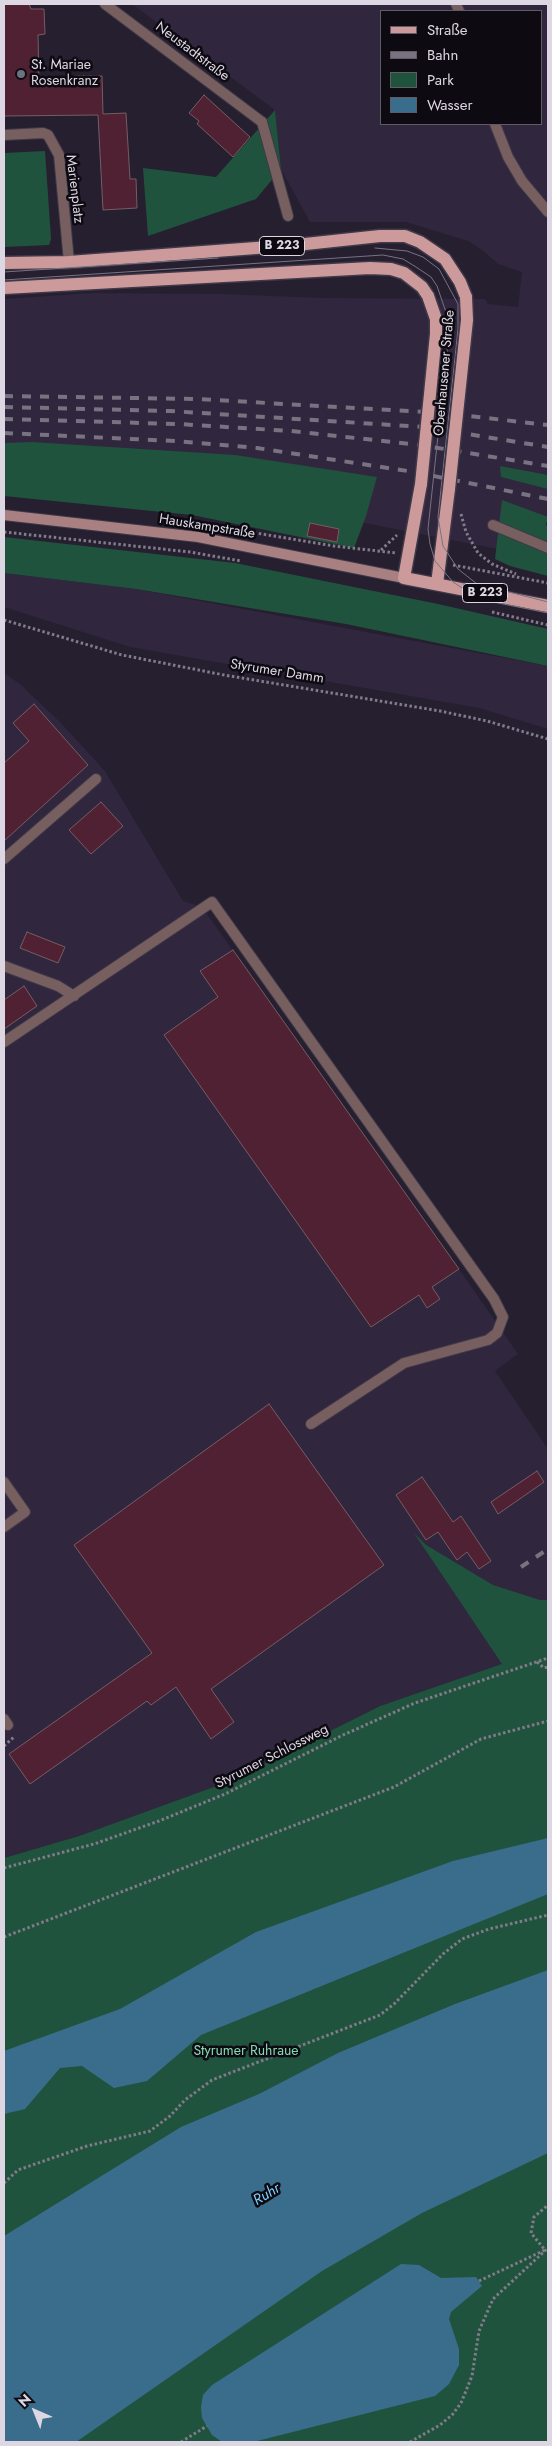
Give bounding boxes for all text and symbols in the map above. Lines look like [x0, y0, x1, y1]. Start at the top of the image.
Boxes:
legend [380, 10, 542, 125]
street label: Neustadtstraße [152, 19, 232, 85]
text: Straße [427, 19, 467, 41]
text: Bahn [427, 44, 458, 66]
place label: St. Mariae Rosenkranz [31, 58, 98, 90]
marker: St. Mariae Rosenkranz [15, 68, 27, 80]
text: Park [427, 69, 454, 91]
text: Wasser [427, 94, 473, 116]
street label: Marienplatz [61, 154, 87, 224]
road number: B 223 [260, 237, 304, 256]
street label: Oberhausener Straße [431, 309, 459, 437]
street label: Hauskampstraße [158, 511, 256, 543]
road number: B 223 [462, 584, 508, 602]
street label: Styrumer Damm [229, 656, 325, 688]
street label: Styrumer Schlossweg [213, 1721, 331, 1793]
park label: Styrumer Ruhraue [193, 2044, 299, 2060]
water label: Ruhr [250, 2180, 284, 2210]
north arrow [10, 2386, 60, 2436]
text: N [14, 2389, 36, 2411]

